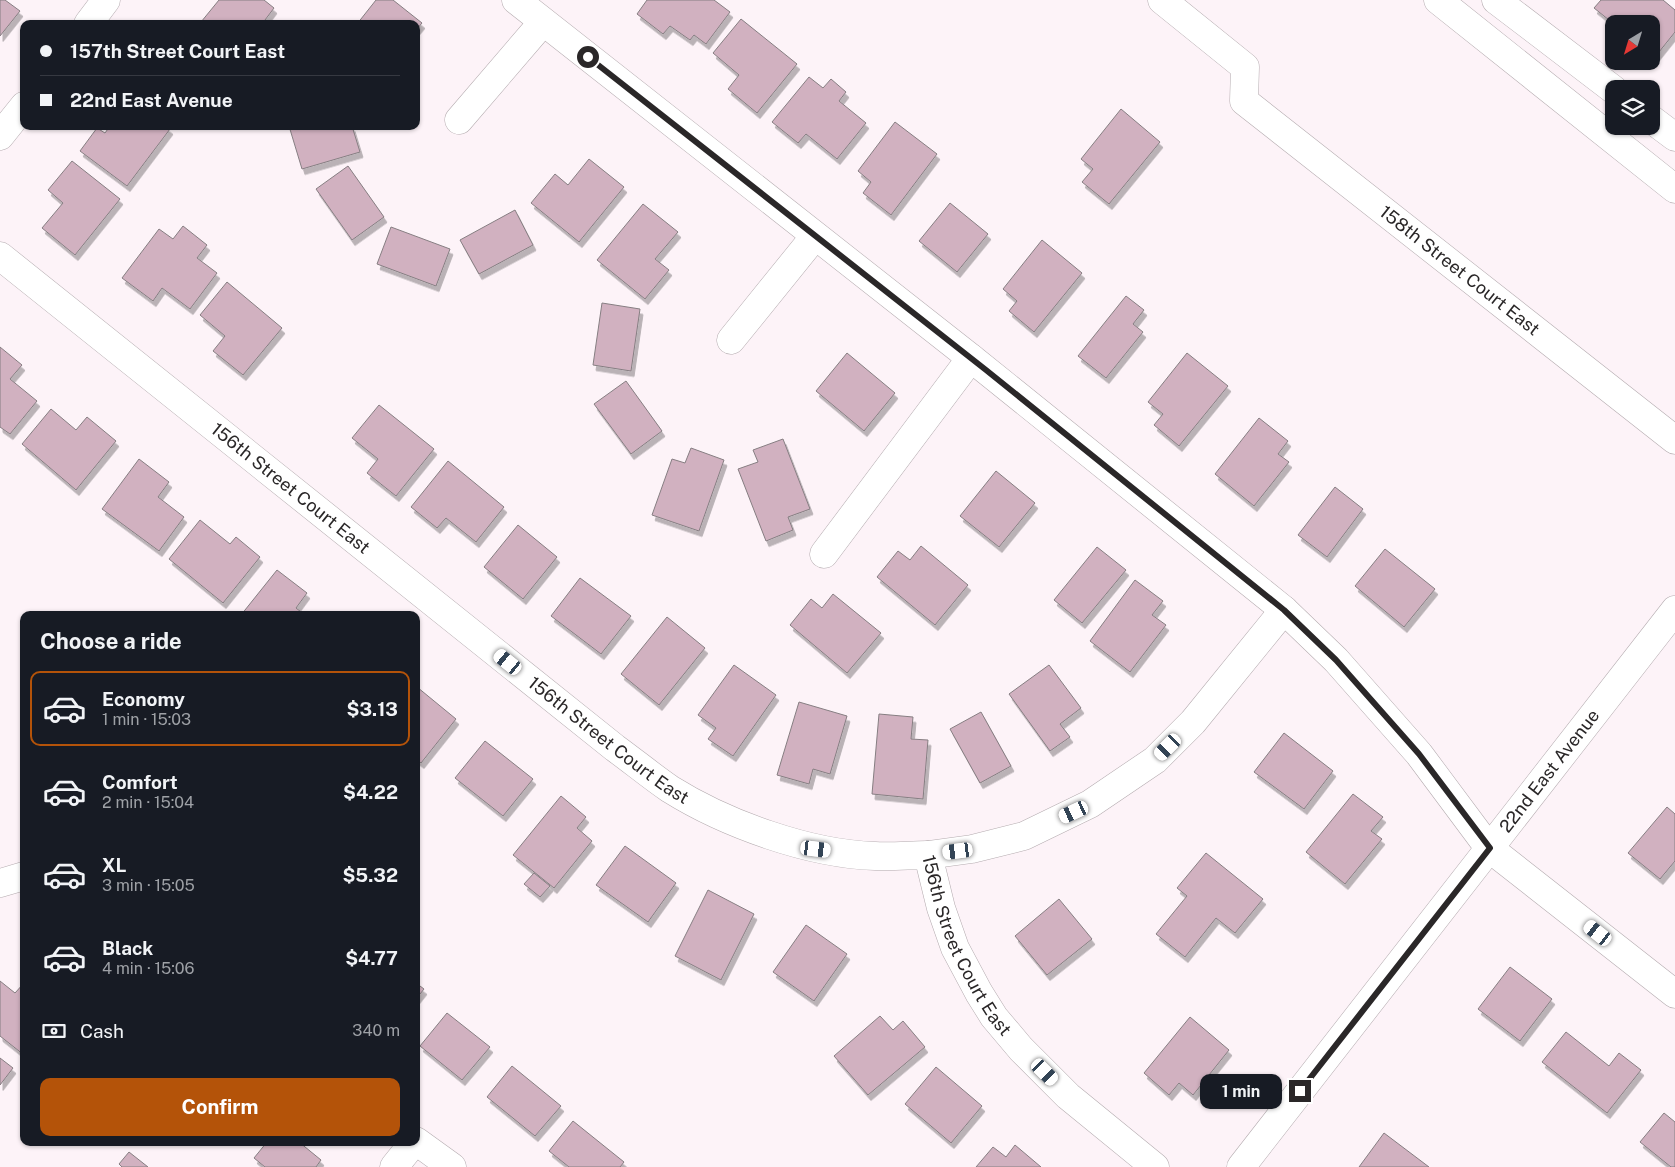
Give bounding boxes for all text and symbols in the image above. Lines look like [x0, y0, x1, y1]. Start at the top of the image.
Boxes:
north arrow [1605, 15, 1660, 70]
map controls [1605, 15, 1660, 135]
text: 157th Street Court East [70, 40, 285, 62]
route start [577, 46, 599, 68]
button: layers [1605, 80, 1660, 135]
text: 22nd East Avenue [70, 89, 233, 111]
street label: 158th Street Court East [1376, 201, 1544, 339]
street label: 156th Street Court East [207, 418, 374, 558]
text: Choose a ride [40, 628, 182, 654]
car [491, 647, 524, 677]
street label: 156th Street Court East [524, 672, 693, 808]
icon: car [42, 686, 87, 731]
text: Economy [102, 688, 185, 710]
text: $3.13 [347, 698, 398, 720]
street label: 22nd East Avenue [1495, 705, 1604, 836]
text: 1 min · 15:03 [102, 710, 191, 729]
car [1152, 731, 1183, 763]
icon: car [42, 769, 87, 814]
text: Comfort [102, 771, 178, 793]
text: $4.22 [343, 781, 398, 803]
text: 2 min · 15:04 [102, 793, 194, 812]
car [1057, 799, 1090, 825]
car [800, 840, 831, 858]
car [942, 842, 973, 860]
icon: car [42, 852, 87, 897]
street label: 156th Street Court East [918, 853, 1016, 1040]
text: XL [102, 854, 127, 876]
text: $5.32 [342, 864, 398, 886]
text: 3 min · 15:05 [102, 876, 195, 895]
car [1581, 918, 1614, 948]
icon: car [42, 935, 87, 980]
text: Black [102, 937, 153, 959]
text: $4.77 [345, 947, 398, 969]
text: 4 min · 15:06 [102, 959, 194, 978]
icon: cash [40, 1017, 68, 1045]
text: Cash [80, 1020, 124, 1042]
text: 340 m [352, 1021, 400, 1040]
car [1029, 1056, 1060, 1088]
callout: 1 min [1200, 1074, 1282, 1108]
button: Confirm [40, 1078, 400, 1136]
route end [1289, 1080, 1311, 1102]
text: 1 min [1222, 1082, 1260, 1101]

